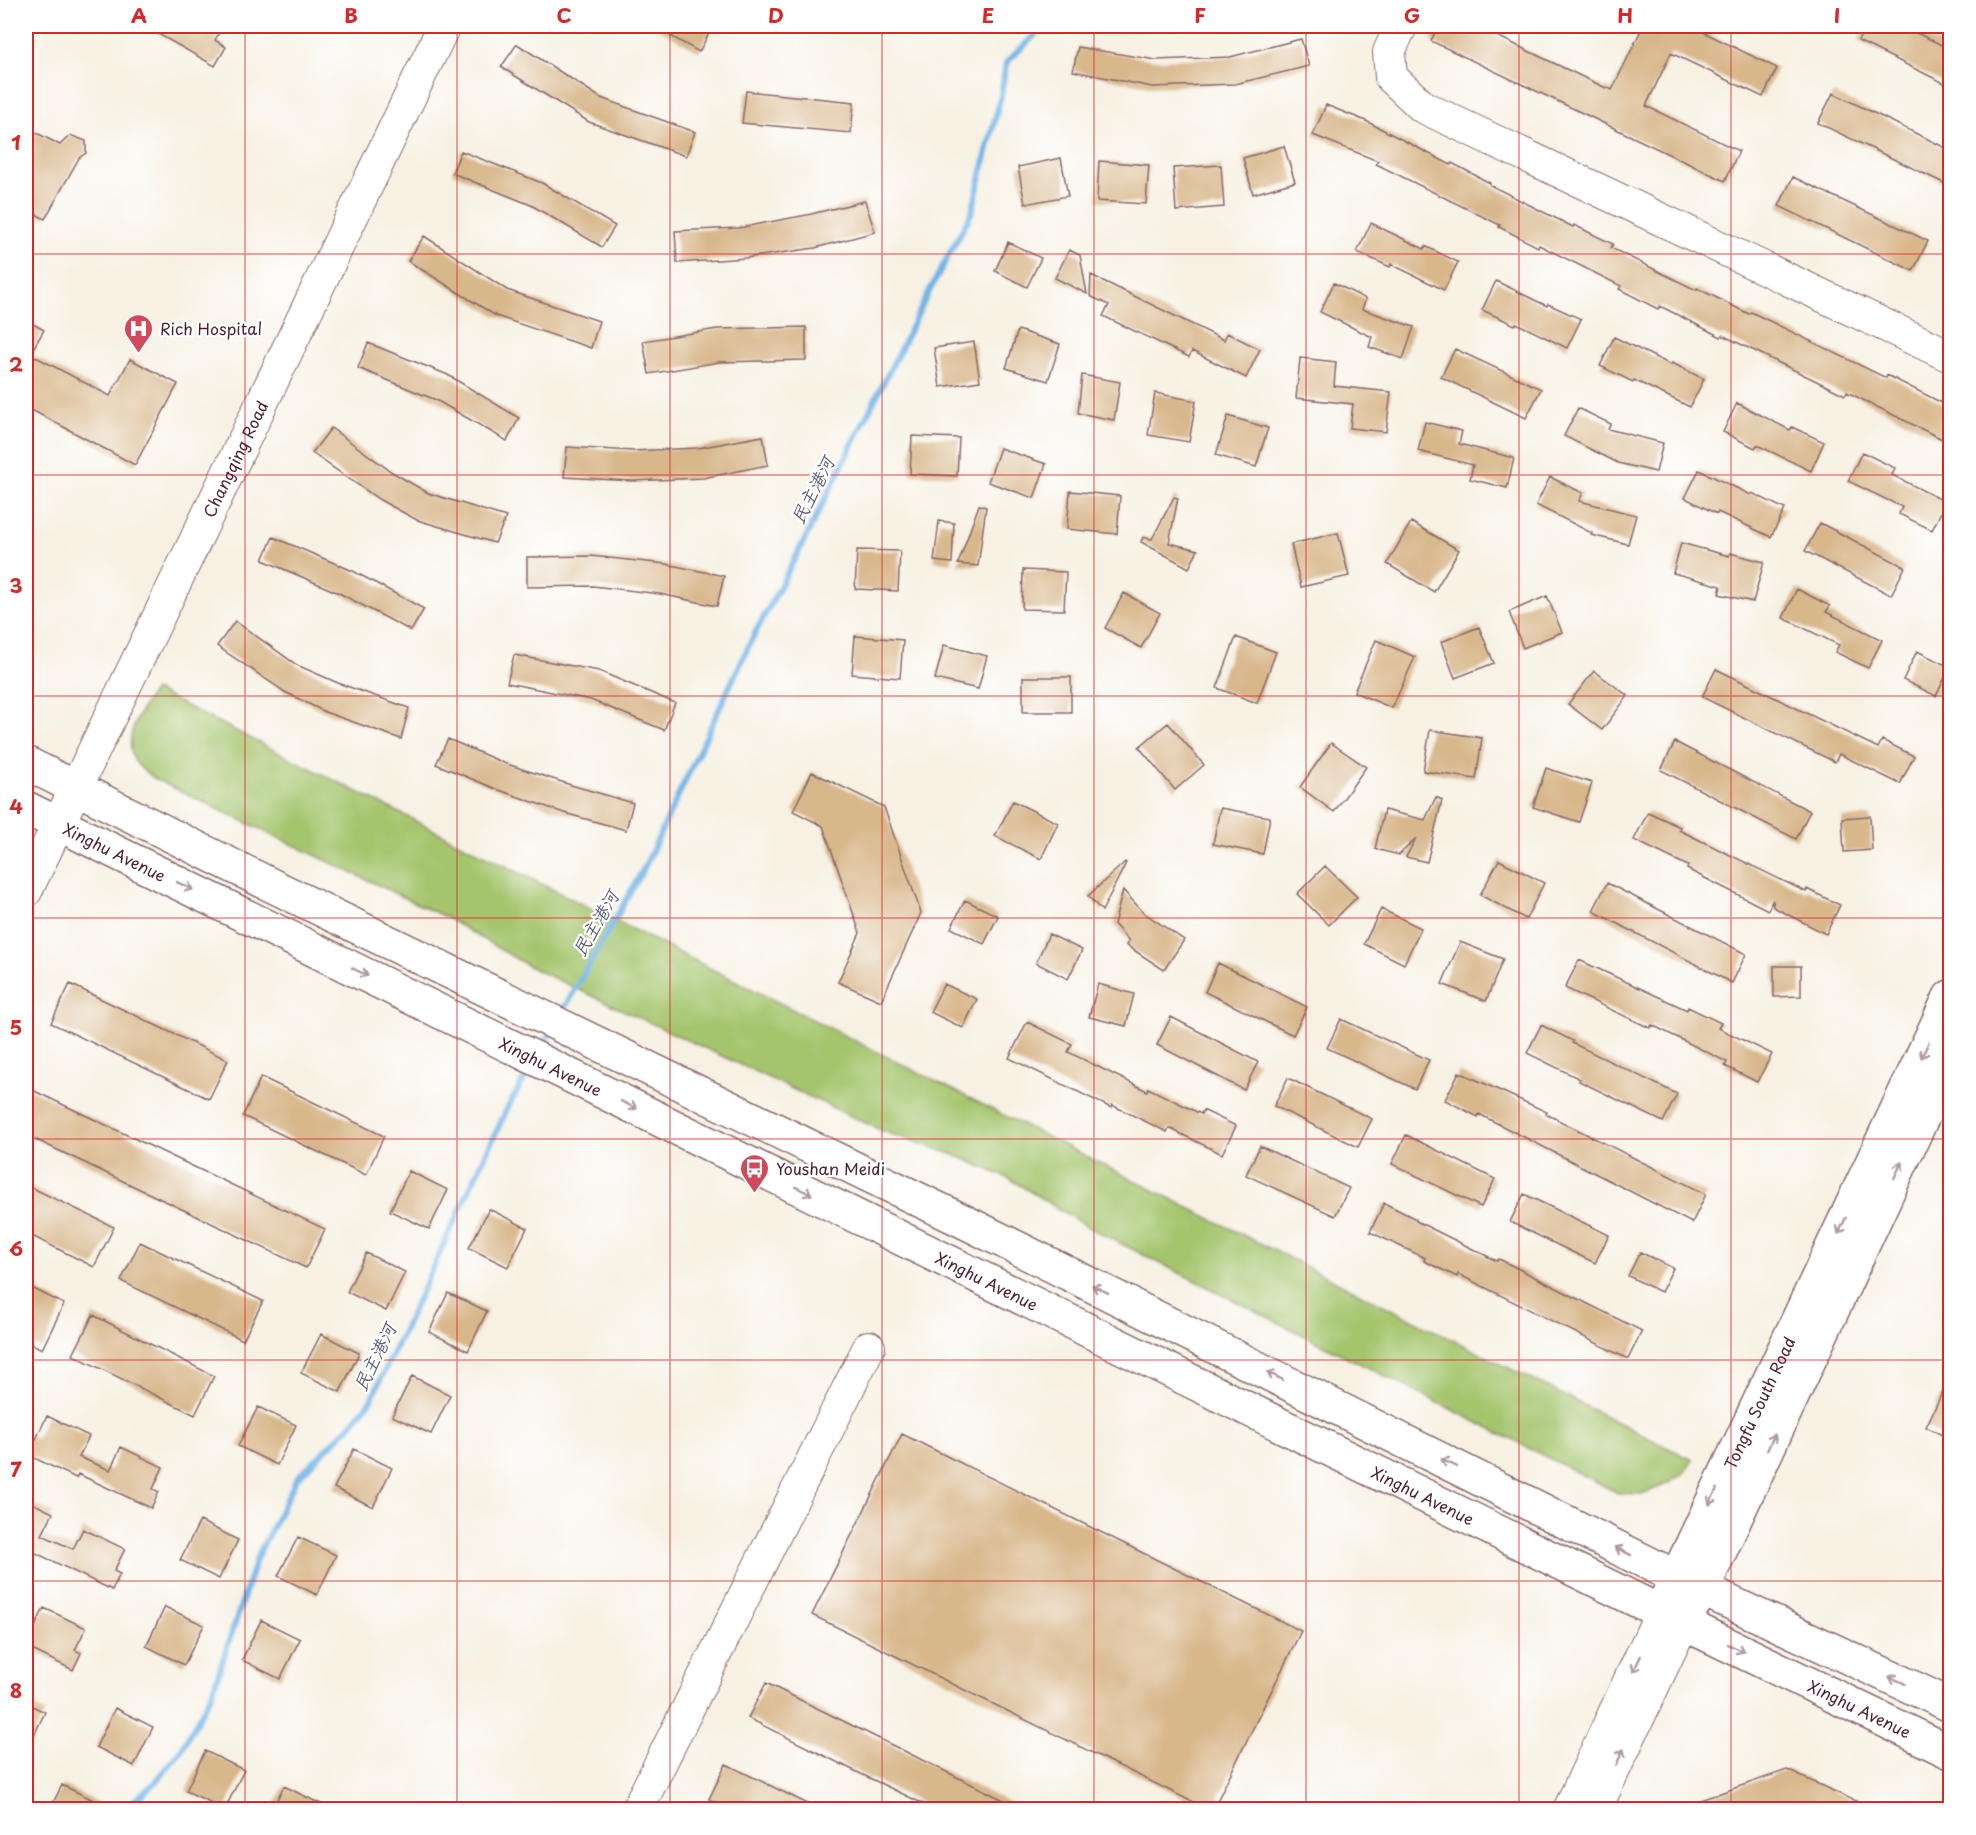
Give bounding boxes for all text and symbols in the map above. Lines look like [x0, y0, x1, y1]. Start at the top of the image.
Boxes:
text: A [131, 0, 147, 30]
text: B [344, 0, 358, 30]
text: C [556, 0, 572, 30]
text: D [768, 0, 784, 30]
text: E [982, 0, 994, 30]
text: F [1194, 0, 1206, 30]
text: G [1404, 0, 1420, 30]
text: H [1617, 0, 1633, 30]
text: I [1834, 0, 1840, 30]
text: 1 [11, 127, 21, 157]
hospital icon: Rich Hospital [123, 312, 155, 354]
place label: Rich Hospital [160, 316, 262, 340]
text: 2 [9, 349, 23, 379]
street label: Changqing Road [196, 397, 273, 521]
water label: 民主港河 [784, 449, 842, 528]
text: 3 [9, 570, 23, 600]
text: 4 [9, 791, 23, 821]
street label: Xinghu Avenue [60, 816, 170, 887]
one-way arrow [176, 881, 194, 892]
water label: 民主港河 [565, 882, 626, 961]
one-way arrow [351, 967, 369, 979]
text: 5 [10, 1012, 22, 1042]
street label: Xinghu Avenue [496, 1031, 606, 1102]
one-way arrow [1919, 1041, 1931, 1059]
one-way arrow [620, 1099, 638, 1111]
bus stop icon: Youshan Meidi [739, 1152, 771, 1194]
place label: Youshan Meidi [776, 1156, 885, 1180]
one-way arrow [1893, 1161, 1905, 1179]
one-way arrow [795, 1185, 813, 1197]
one-way arrow [1835, 1217, 1847, 1235]
text: 6 [9, 1233, 23, 1263]
street label: Xinghu Avenue [932, 1245, 1042, 1316]
one-way arrow [1092, 1283, 1110, 1294]
water label: 民主港河 [346, 1316, 403, 1395]
street label: Tongfu South Road [1718, 1332, 1801, 1473]
one-way arrow [1266, 1370, 1284, 1381]
one-way arrow [1766, 1433, 1777, 1451]
text: 7 [10, 1454, 22, 1484]
one-way arrow [1441, 1457, 1459, 1468]
street label: Xinghu Avenue [1368, 1460, 1478, 1531]
one-way arrow [1707, 1488, 1719, 1506]
one-way arrow [1615, 1544, 1633, 1556]
one-way arrow [1726, 1643, 1744, 1655]
one-way arrow [1631, 1654, 1643, 1672]
street label: Xinghu Avenue [1804, 1673, 1915, 1743]
one-way arrow [1889, 1674, 1907, 1686]
text: 8 [10, 1675, 22, 1705]
one-way arrow [1615, 1748, 1627, 1766]

